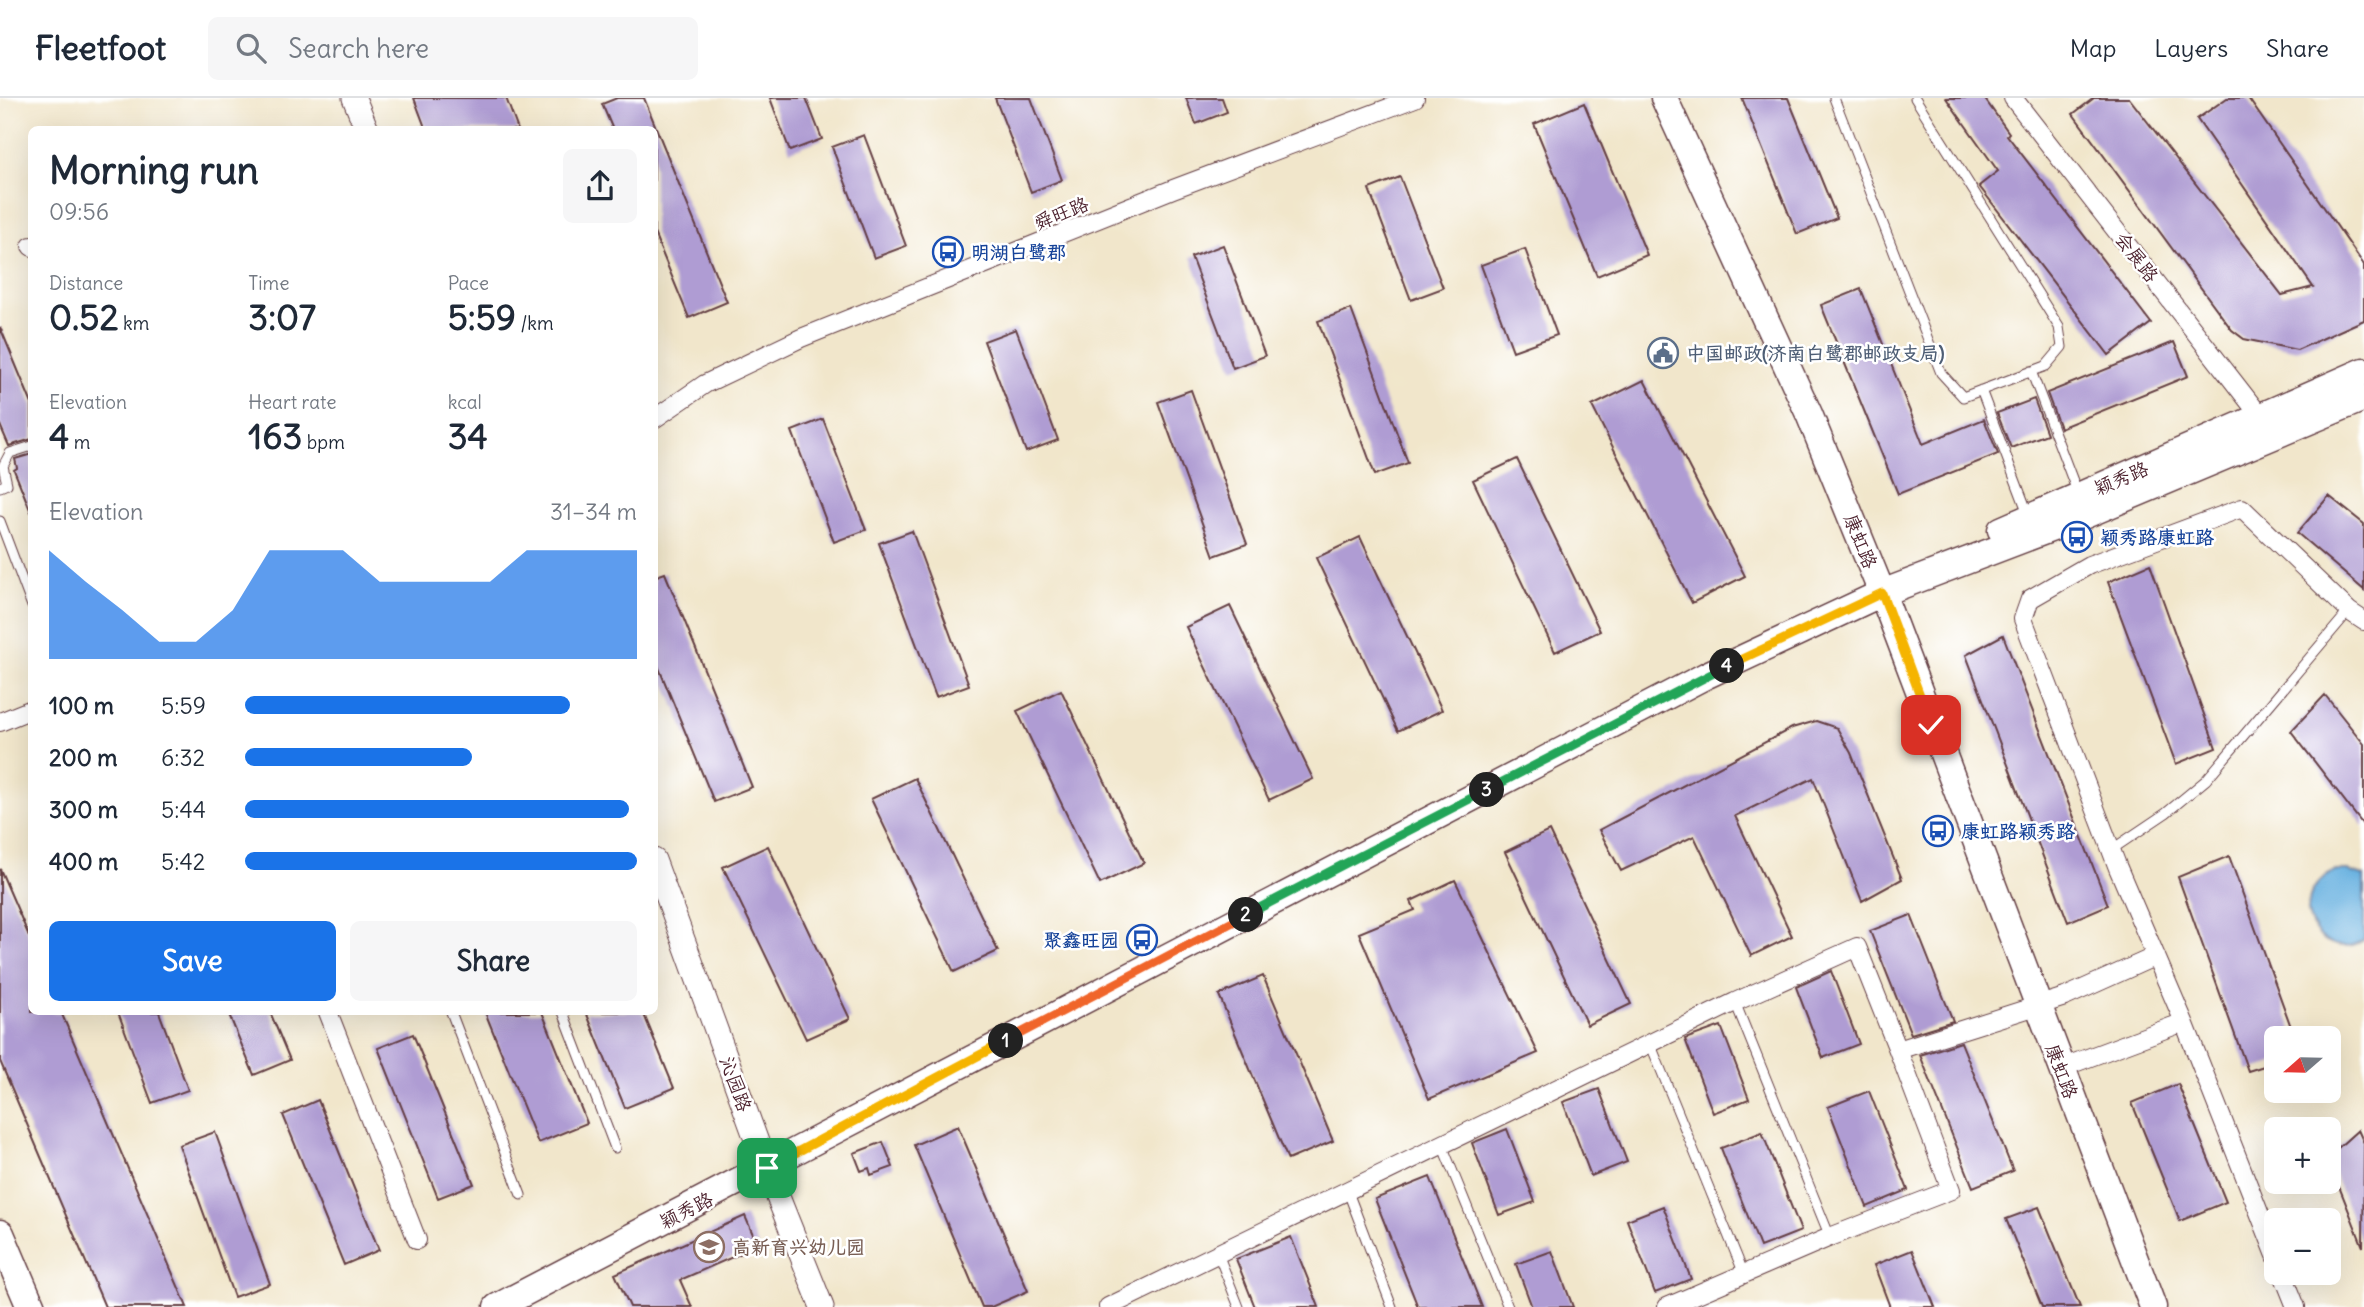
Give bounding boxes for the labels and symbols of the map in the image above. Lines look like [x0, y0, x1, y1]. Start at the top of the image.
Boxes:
street label: 舜旺路 [1030, 191, 1092, 235]
street label: 会展路 [2110, 227, 2164, 287]
bus stop icon: 明湖白鹭郡 [931, 235, 965, 269]
place label: 明湖白鹭郡 [971, 240, 1066, 264]
public building icon: 中国邮政(济南白鹭郡邮政支局) [1646, 336, 1680, 370]
place label: 中国邮政(济南白鹭郡邮政支局) [1686, 341, 1945, 365]
street label: 颖秀路 [2090, 456, 2152, 500]
street label: 康虹路 [1839, 510, 1883, 572]
bus stop icon: 颖秀路康虹路 [2060, 520, 2094, 554]
place label: 颖秀路康虹路 [2100, 525, 2214, 549]
pin: 4 [1710, 648, 1744, 684]
pin [1901, 695, 1961, 755]
pin: 3 [1470, 772, 1504, 808]
bus stop icon: 康虹路颖秀路 [1921, 814, 1955, 848]
place label: 康虹路颖秀路 [1961, 819, 2075, 843]
pin: 2 [1228, 898, 1264, 932]
bus stop icon: 聚鑫旺园 [1125, 923, 1159, 957]
place label: 聚鑫旺园 [1043, 928, 1119, 952]
pin: 1 [988, 1024, 1024, 1058]
north arrow [2264, 1026, 2342, 1102]
street label: 康虹路 [2041, 1040, 2083, 1102]
street label: 沁园路 [715, 1053, 757, 1115]
pin [737, 1138, 797, 1198]
street label: 颖秀路 [655, 1186, 717, 1234]
school or university icon: 高新育兴幼儿园 [692, 1230, 726, 1264]
place label: 高新育兴幼儿园 [732, 1235, 865, 1259]

